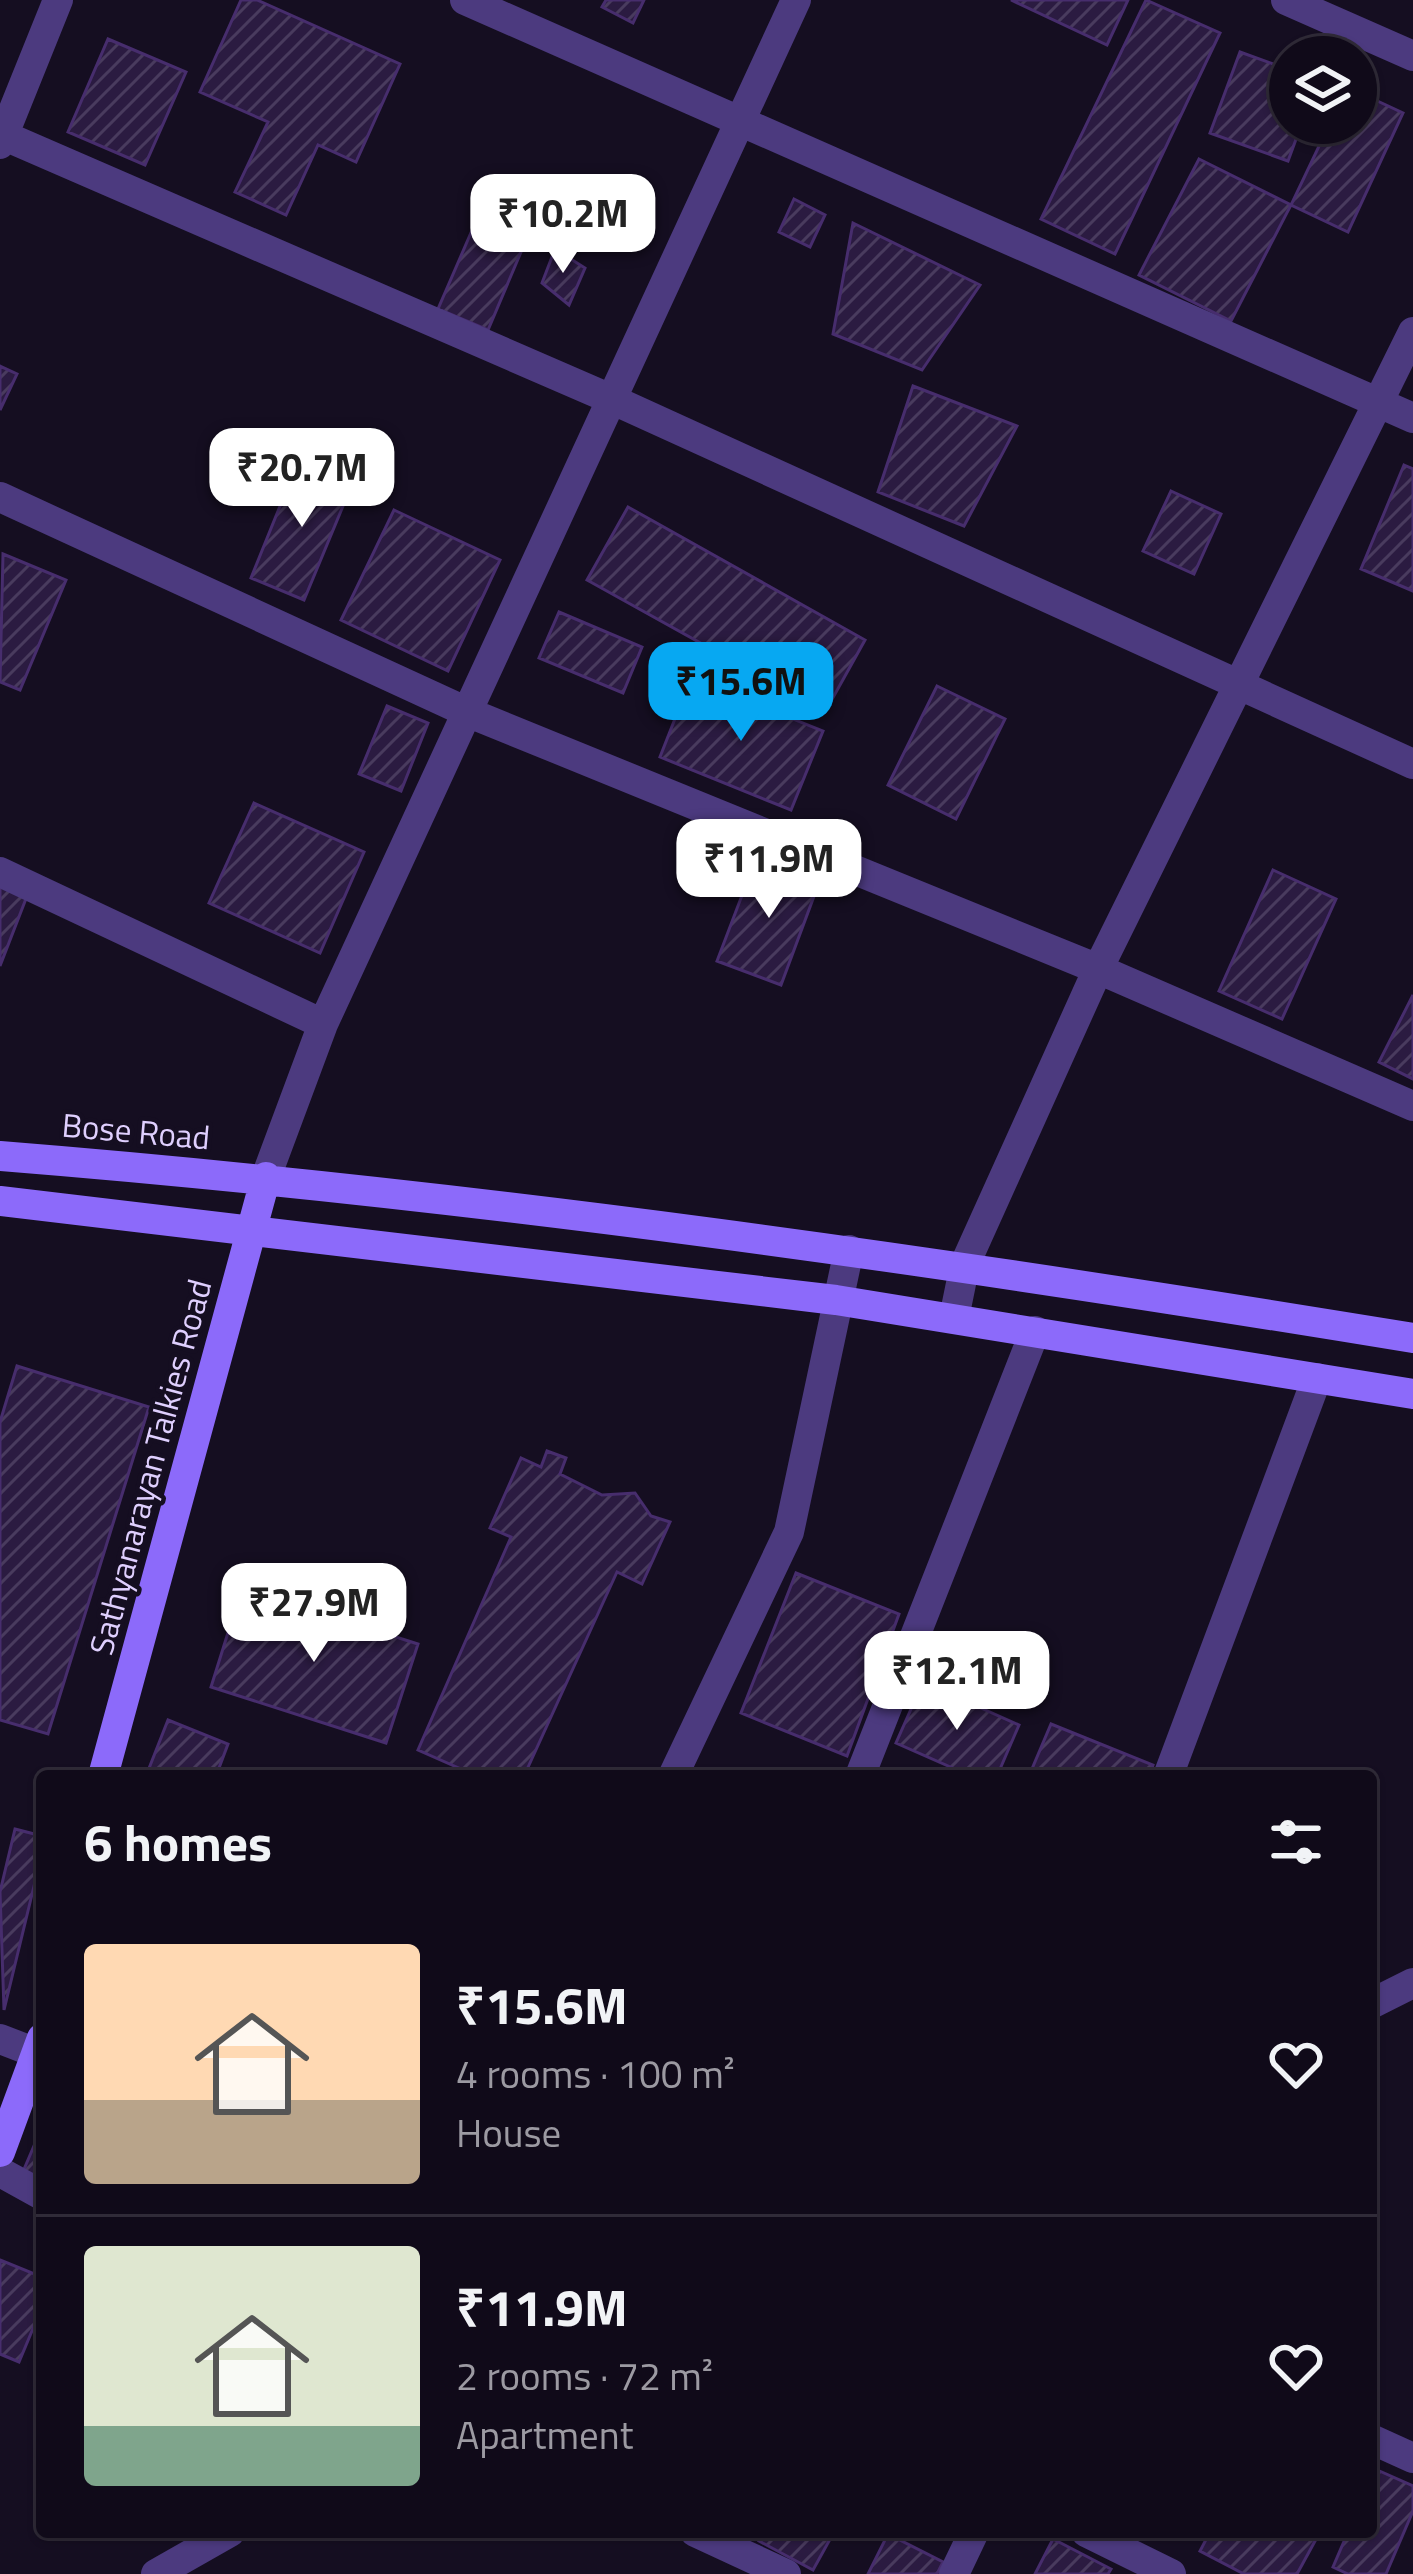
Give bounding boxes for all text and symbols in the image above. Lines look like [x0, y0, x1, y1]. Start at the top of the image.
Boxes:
map controls [1269, 36, 1377, 144]
button: layers [1269, 36, 1377, 144]
pin: ₹10.2M [465, 174, 661, 276]
text: ₹10.2M [497, 183, 629, 242]
pin: ₹20.7M [204, 428, 400, 530]
text: ₹20.7M [236, 437, 368, 496]
pin: ₹15.6M [643, 642, 839, 744]
text: ₹15.6M [675, 651, 807, 710]
pin: ₹11.9M [671, 819, 867, 921]
text: ₹11.9M [703, 828, 835, 887]
street label: Bose Road [60, 1100, 212, 1162]
street label: Sathyanarayan Talkies Road [76, 1274, 224, 1660]
pin: ₹27.9M [216, 1563, 412, 1665]
text: ₹27.9M [248, 1572, 380, 1631]
pin: ₹12.1M [859, 1631, 1055, 1733]
text: ₹12.1M [891, 1640, 1023, 1699]
text: 6 homes [84, 1803, 272, 1881]
icon: filters [1263, 1809, 1329, 1875]
text: ₹15.6M [456, 1966, 628, 2044]
icon: home [180, 1992, 324, 2136]
icon: heart [1263, 2031, 1329, 2097]
text: 4 rooms · 100 m² [456, 2044, 735, 2103]
text: House [456, 2103, 561, 2162]
text: ₹11.9M [456, 2268, 628, 2346]
icon: home [180, 2294, 324, 2438]
icon: heart [1263, 2333, 1329, 2399]
text: 2 rooms · 72 m² [456, 2346, 713, 2405]
text: Apartment [456, 2405, 633, 2464]

